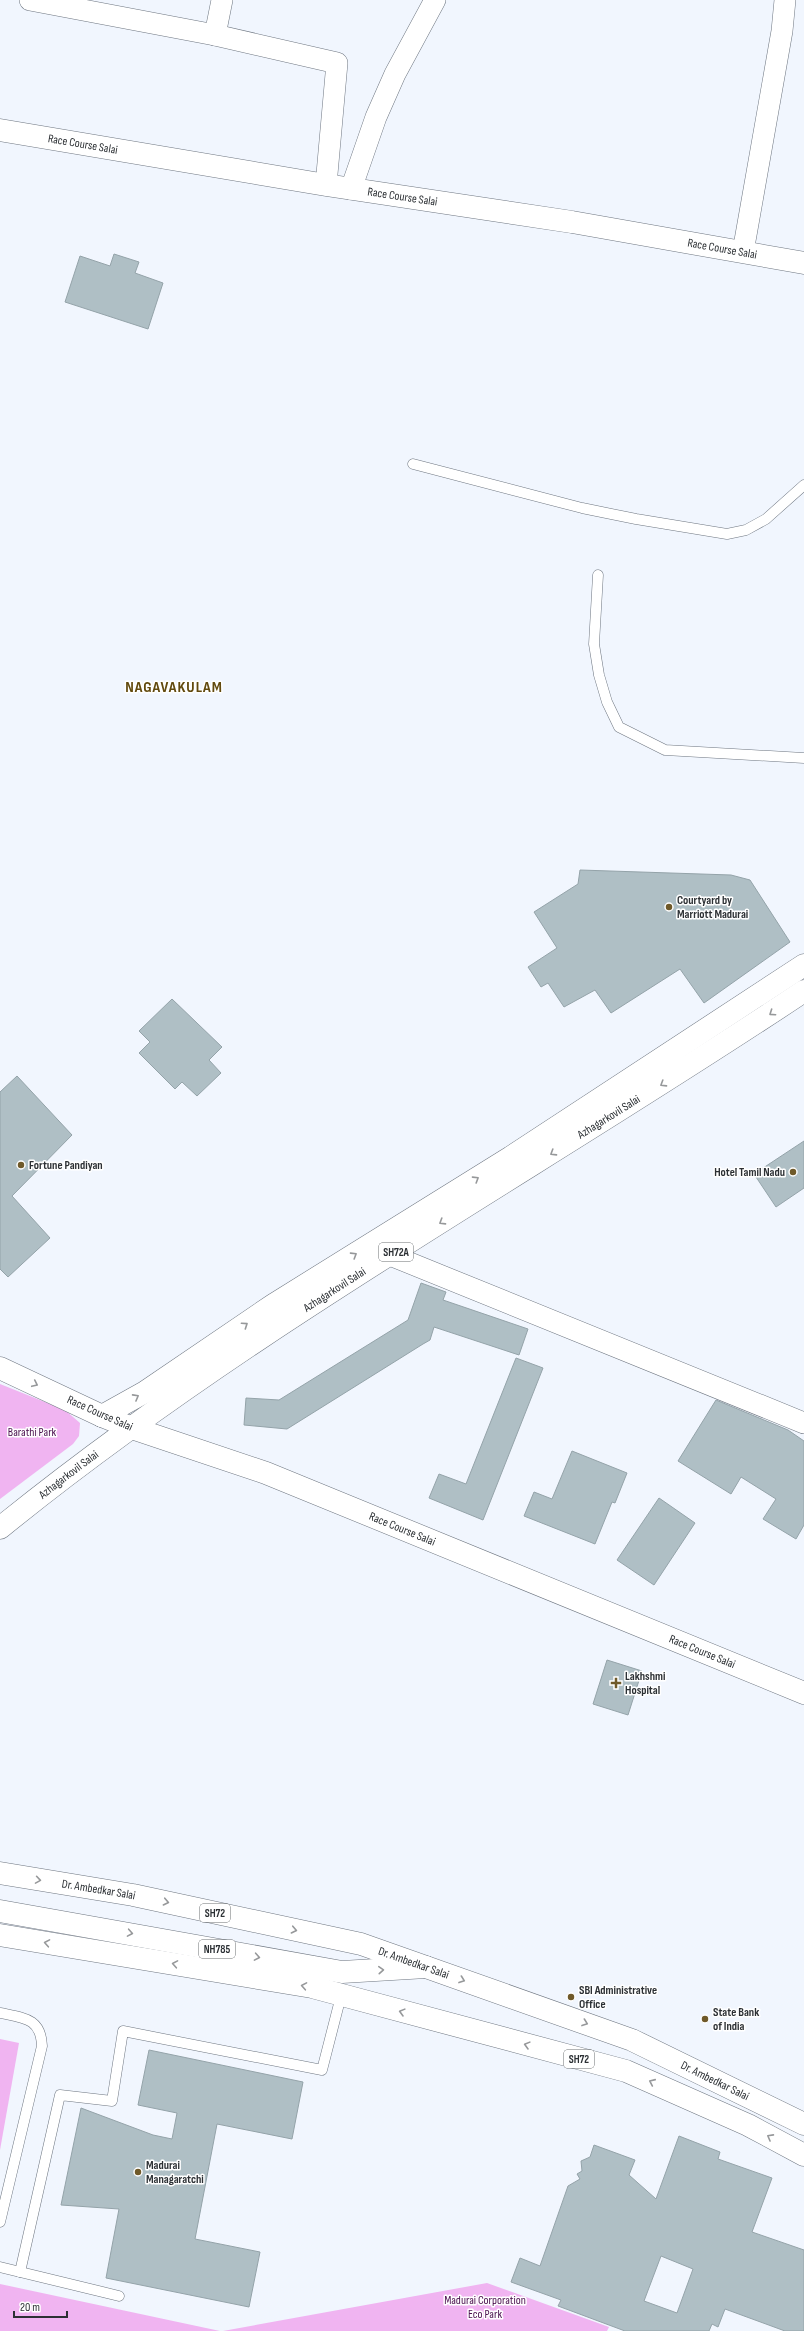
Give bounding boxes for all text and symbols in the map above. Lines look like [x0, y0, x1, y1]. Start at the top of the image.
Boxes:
street label: Race Course Salai [47, 131, 119, 158]
street label: Race Course Salai [367, 184, 438, 210]
street label: Race Course Salai [686, 236, 758, 263]
district label: NAGAVAKULAM [125, 678, 223, 697]
place label: Courtyard by Marriott Madurai [677, 893, 748, 922]
marker: Courtyard by Marriott Madurai [664, 902, 674, 912]
one-way arrow [769, 1008, 776, 1015]
one-way arrow [660, 1079, 667, 1087]
street label: Azhagarkovil Salai [574, 1092, 643, 1143]
one-way arrow [550, 1148, 557, 1155]
place label: Fortune Pandiyan [29, 1158, 103, 1173]
marker: Fortune Pandiyan [16, 1160, 26, 1170]
place label: Hotel Tamil Nadu [714, 1165, 785, 1180]
marker: Hotel Tamil Nadu [788, 1167, 798, 1177]
one-way arrow [472, 1176, 479, 1183]
one-way arrow [439, 1217, 446, 1225]
road number: SH72A [379, 1243, 413, 1261]
one-way arrow [350, 1252, 357, 1259]
street label: Azhagarkovil Salai [300, 1264, 369, 1316]
one-way arrow [240, 1323, 247, 1330]
one-way arrow [31, 1379, 39, 1387]
street label: Race Course Salai [65, 1392, 135, 1435]
one-way arrow [132, 1394, 139, 1401]
park label: Barathi Park [8, 1425, 57, 1440]
street label: Azhagarkovil Salai [35, 1447, 102, 1503]
street label: Race Course Salai [367, 1509, 438, 1550]
street label: Race Course Salai [667, 1632, 738, 1672]
place label: Lakhshmi Hospital [625, 1669, 665, 1698]
marker: Lakhshmi Hospital [610, 1677, 622, 1689]
one-way arrow [35, 1875, 42, 1884]
street label: Dr. Ambedkar Salai [61, 1876, 137, 1903]
one-way arrow [163, 1898, 170, 1906]
road number: SH72 [200, 1904, 230, 1922]
one-way arrow [290, 1925, 297, 1933]
one-way arrow [127, 1928, 133, 1937]
one-way arrow [44, 1939, 50, 1948]
road number: NH785 [199, 1940, 235, 1958]
street label: Dr. Ambedkar Salai [376, 1944, 451, 1983]
one-way arrow [254, 1952, 261, 1961]
one-way arrow [172, 1960, 179, 1969]
one-way arrow [378, 1965, 384, 1974]
one-way arrow [459, 1975, 466, 1984]
one-way arrow [301, 1982, 307, 1991]
place label: SBI Administrative Office [579, 1983, 657, 2012]
marker: SBI Administrative Office [566, 1992, 576, 2002]
place label: State Bank of India [713, 2005, 759, 2034]
one-way arrow [399, 2008, 406, 2017]
marker: State Bank of India [700, 2014, 710, 2024]
one-way arrow [581, 2019, 588, 2027]
one-way arrow [524, 2041, 531, 2050]
road number: SH72 [564, 2050, 594, 2068]
street label: Dr. Ambedkar Salai [678, 2058, 752, 2104]
one-way arrow [648, 2079, 655, 2087]
one-way arrow [767, 2134, 774, 2141]
place label: Madurai Managaratchi [146, 2158, 204, 2187]
marker: Madurai Managaratchi [133, 2167, 143, 2177]
scale bar [14, 2293, 67, 2319]
park label: Madurai Corporation Eco Park [444, 2293, 526, 2322]
text: 20 m [20, 2300, 40, 2315]

